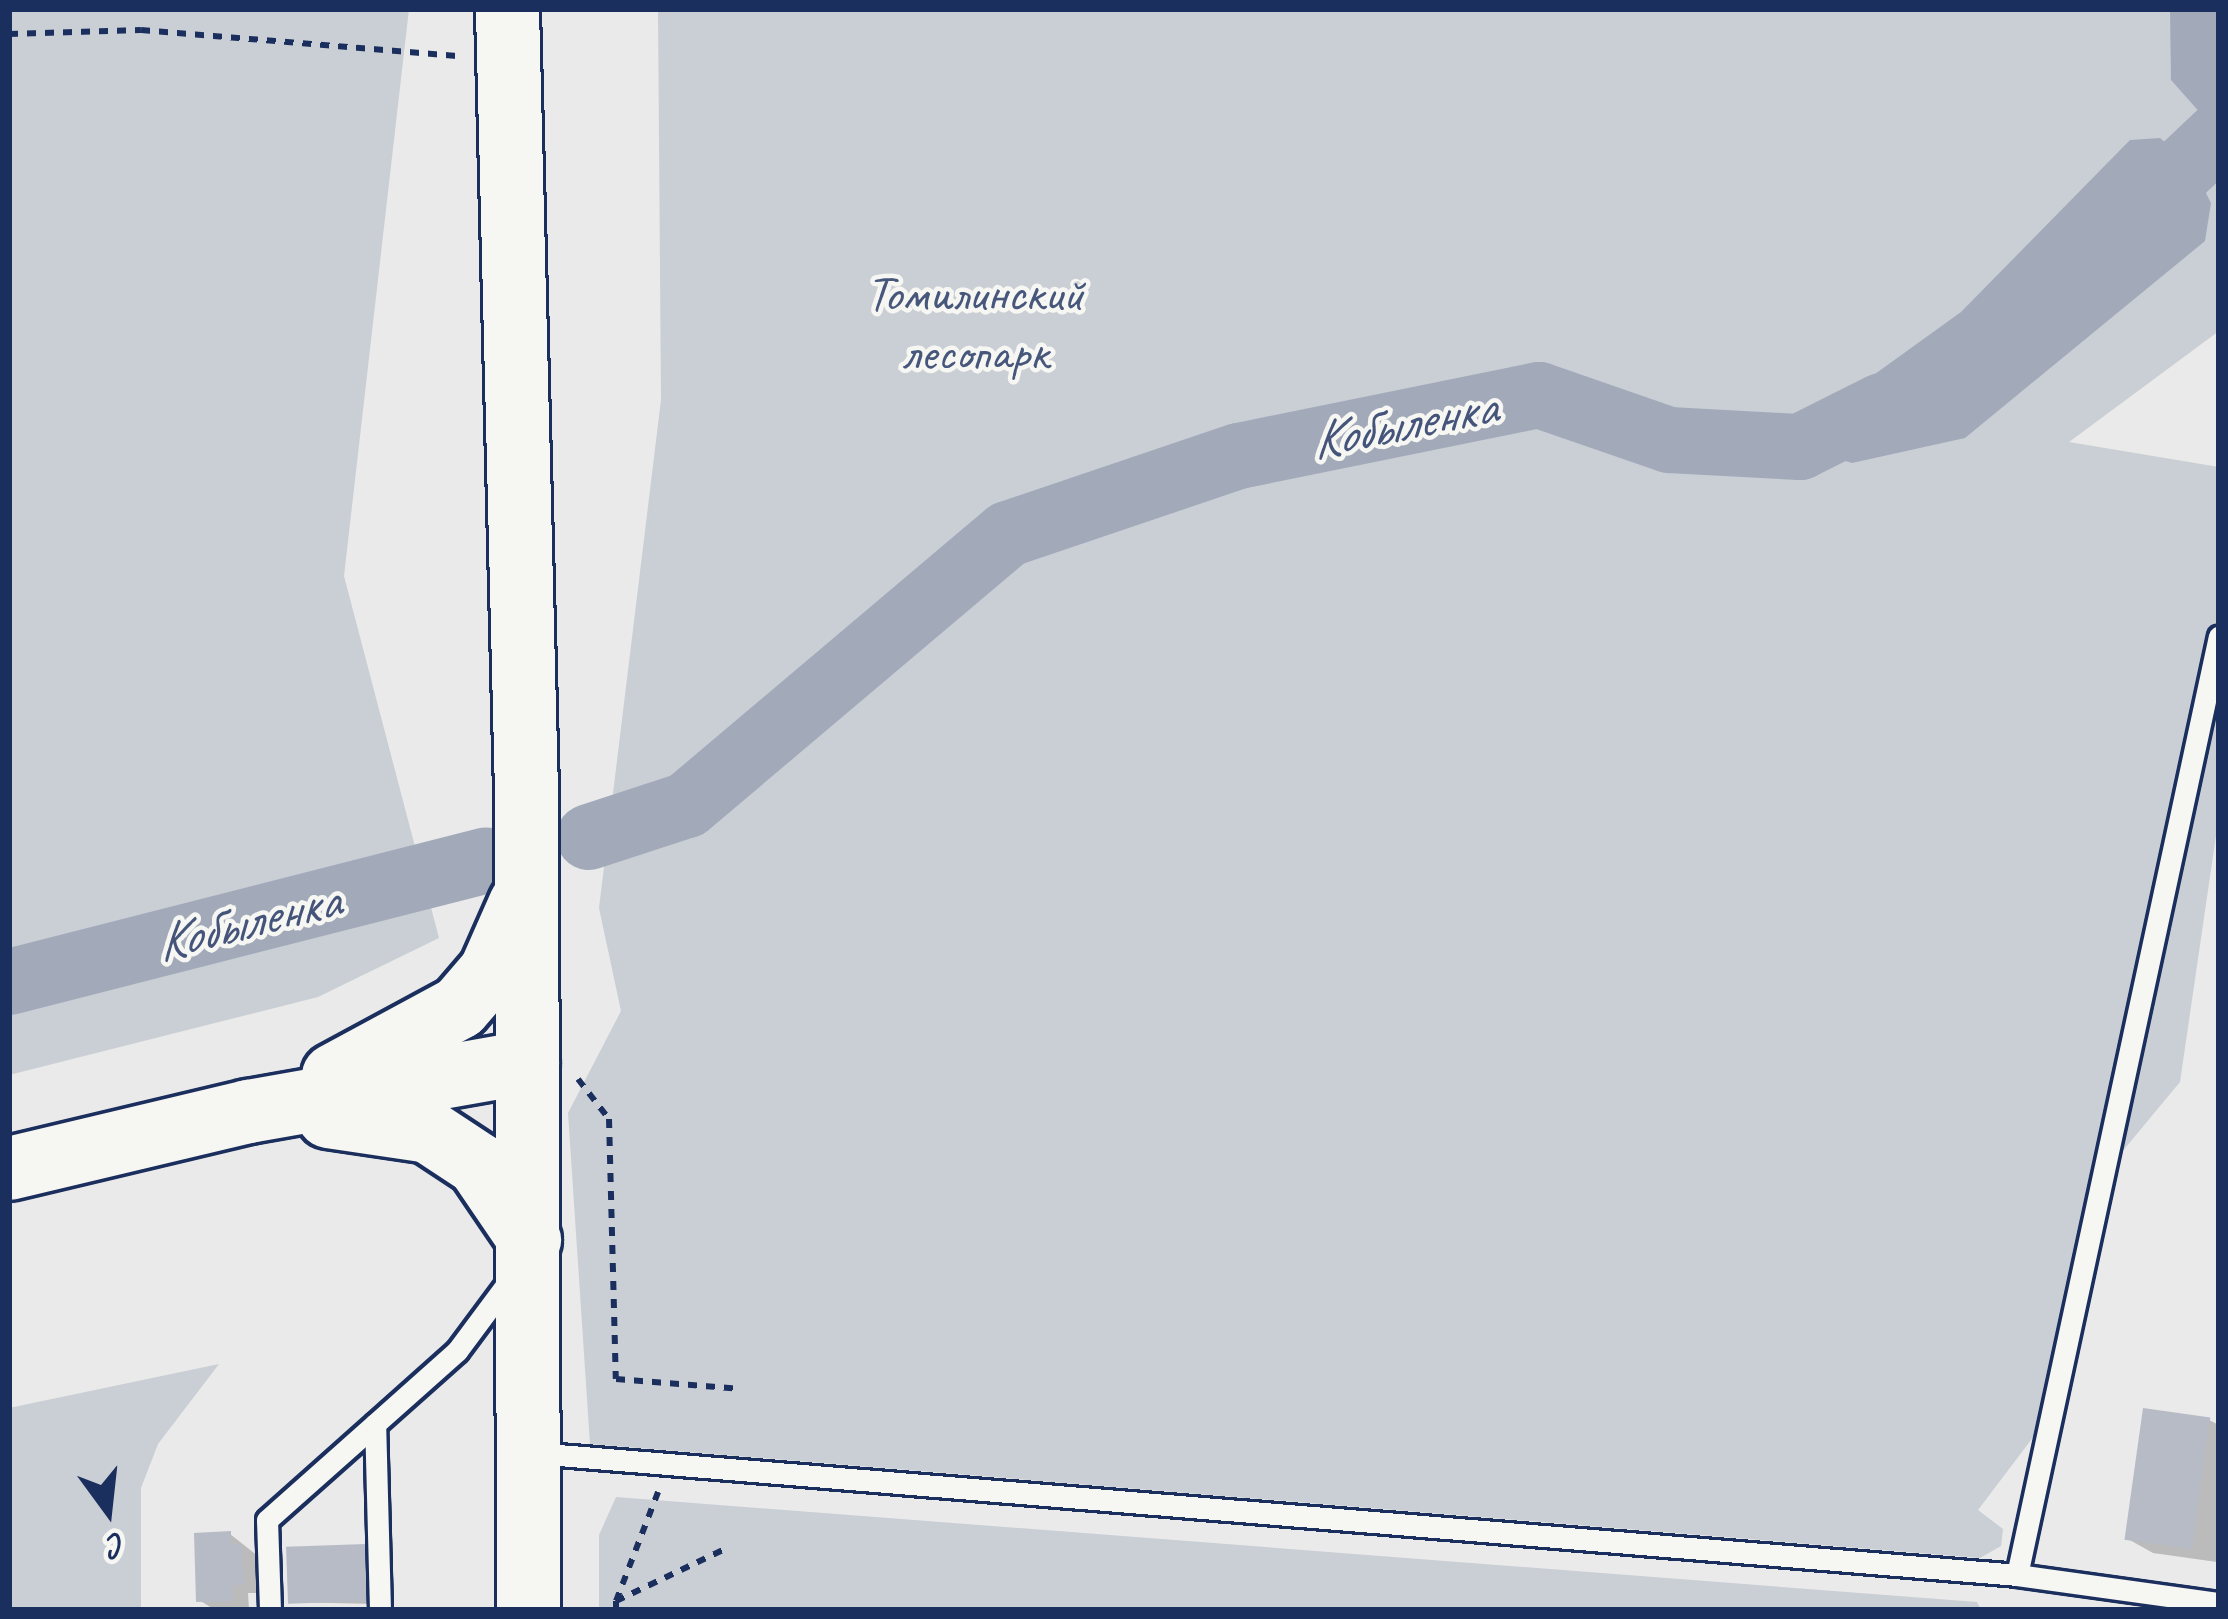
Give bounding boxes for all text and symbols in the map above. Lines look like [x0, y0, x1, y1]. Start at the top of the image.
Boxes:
park label: Томилинский лесопарк [866, 263, 1084, 383]
water label: Кобыленка [1305, 373, 1501, 473]
water label: Кобыленка [149, 867, 345, 975]
north arrow [48, 1451, 168, 1571]
text: С [104, 1523, 131, 1568]

